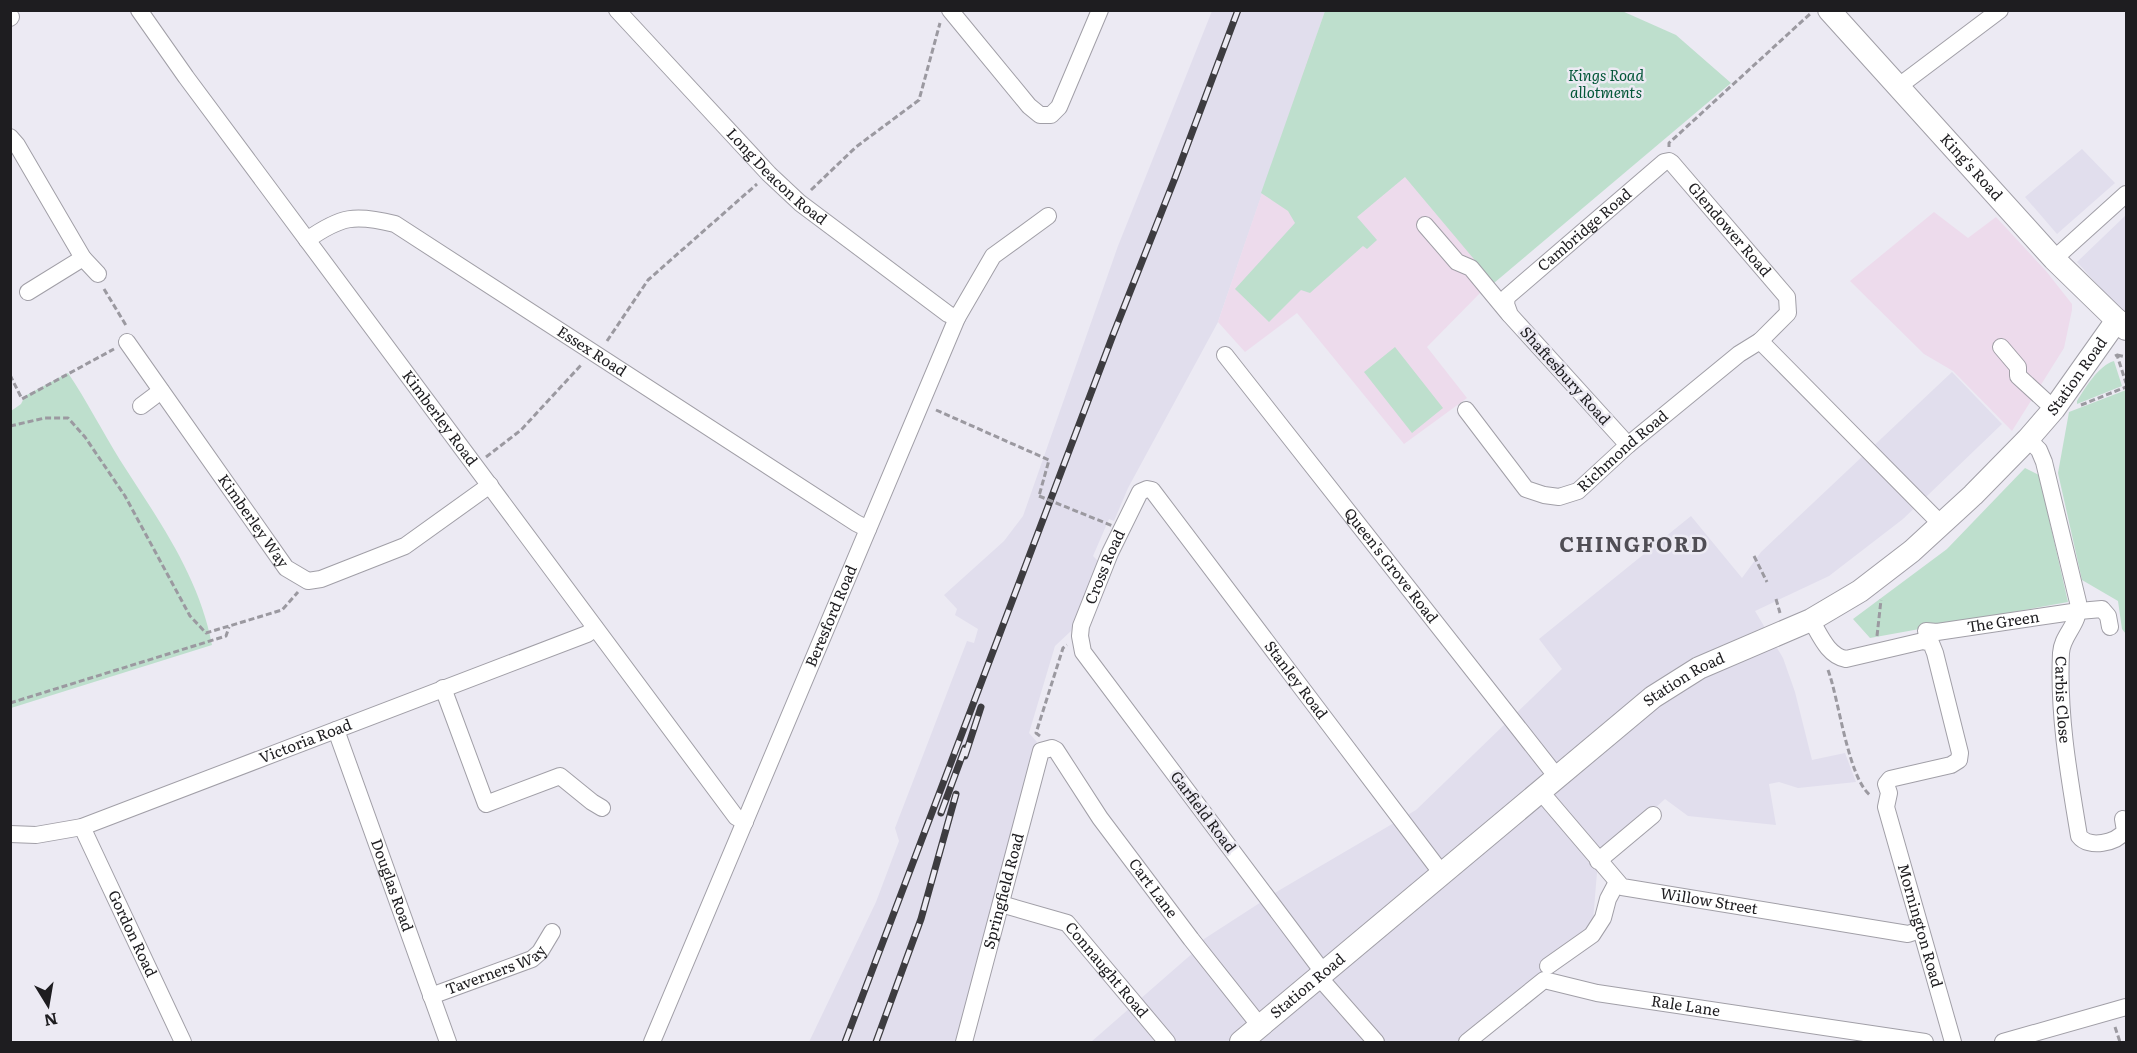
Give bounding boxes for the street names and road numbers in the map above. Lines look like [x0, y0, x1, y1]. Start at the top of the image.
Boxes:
street label: Long Deacon Road [722, 122, 833, 230]
street label: King's Road [1936, 127, 2009, 205]
street label: Glendower Road [1683, 176, 1778, 281]
street label: Cambridge Road [1532, 182, 1636, 276]
street label: Essex Road [553, 319, 632, 381]
street label: Shaftesbury Road [1515, 321, 1617, 429]
street label: Station Road [2040, 332, 2112, 420]
street label: Kimberley Road [397, 365, 484, 470]
street label: Richmond Road [1571, 404, 1672, 497]
street label: Kimberley Way [213, 469, 296, 572]
street label: Queen's Grove Road [1339, 502, 1445, 627]
street label: Cross Road [1078, 525, 1130, 607]
street label: Beresford Road [798, 561, 862, 670]
street label: The Green [1965, 604, 2041, 637]
street label: Stanley Road [1260, 635, 1334, 723]
street label: Station Road [1637, 645, 1728, 711]
street label: Carbis Close [2050, 656, 2078, 744]
street label: Victoria Road [255, 712, 355, 768]
street label: Garfield Road [1166, 765, 1243, 857]
street label: Springfield Road [976, 830, 1029, 951]
street label: Douglas Road [366, 835, 420, 934]
street label: Cart Lane [1124, 853, 1184, 922]
street label: Mornington Road [1893, 861, 1950, 990]
street label: Willow Street [1659, 880, 1760, 919]
street label: Gordon Road [103, 886, 164, 981]
street label: Connaught Road [1060, 916, 1155, 1022]
street label: Taverners Way [442, 940, 552, 1000]
street label: Station Road [1264, 947, 1349, 1023]
street label: Rale Lane [1650, 988, 1722, 1021]

